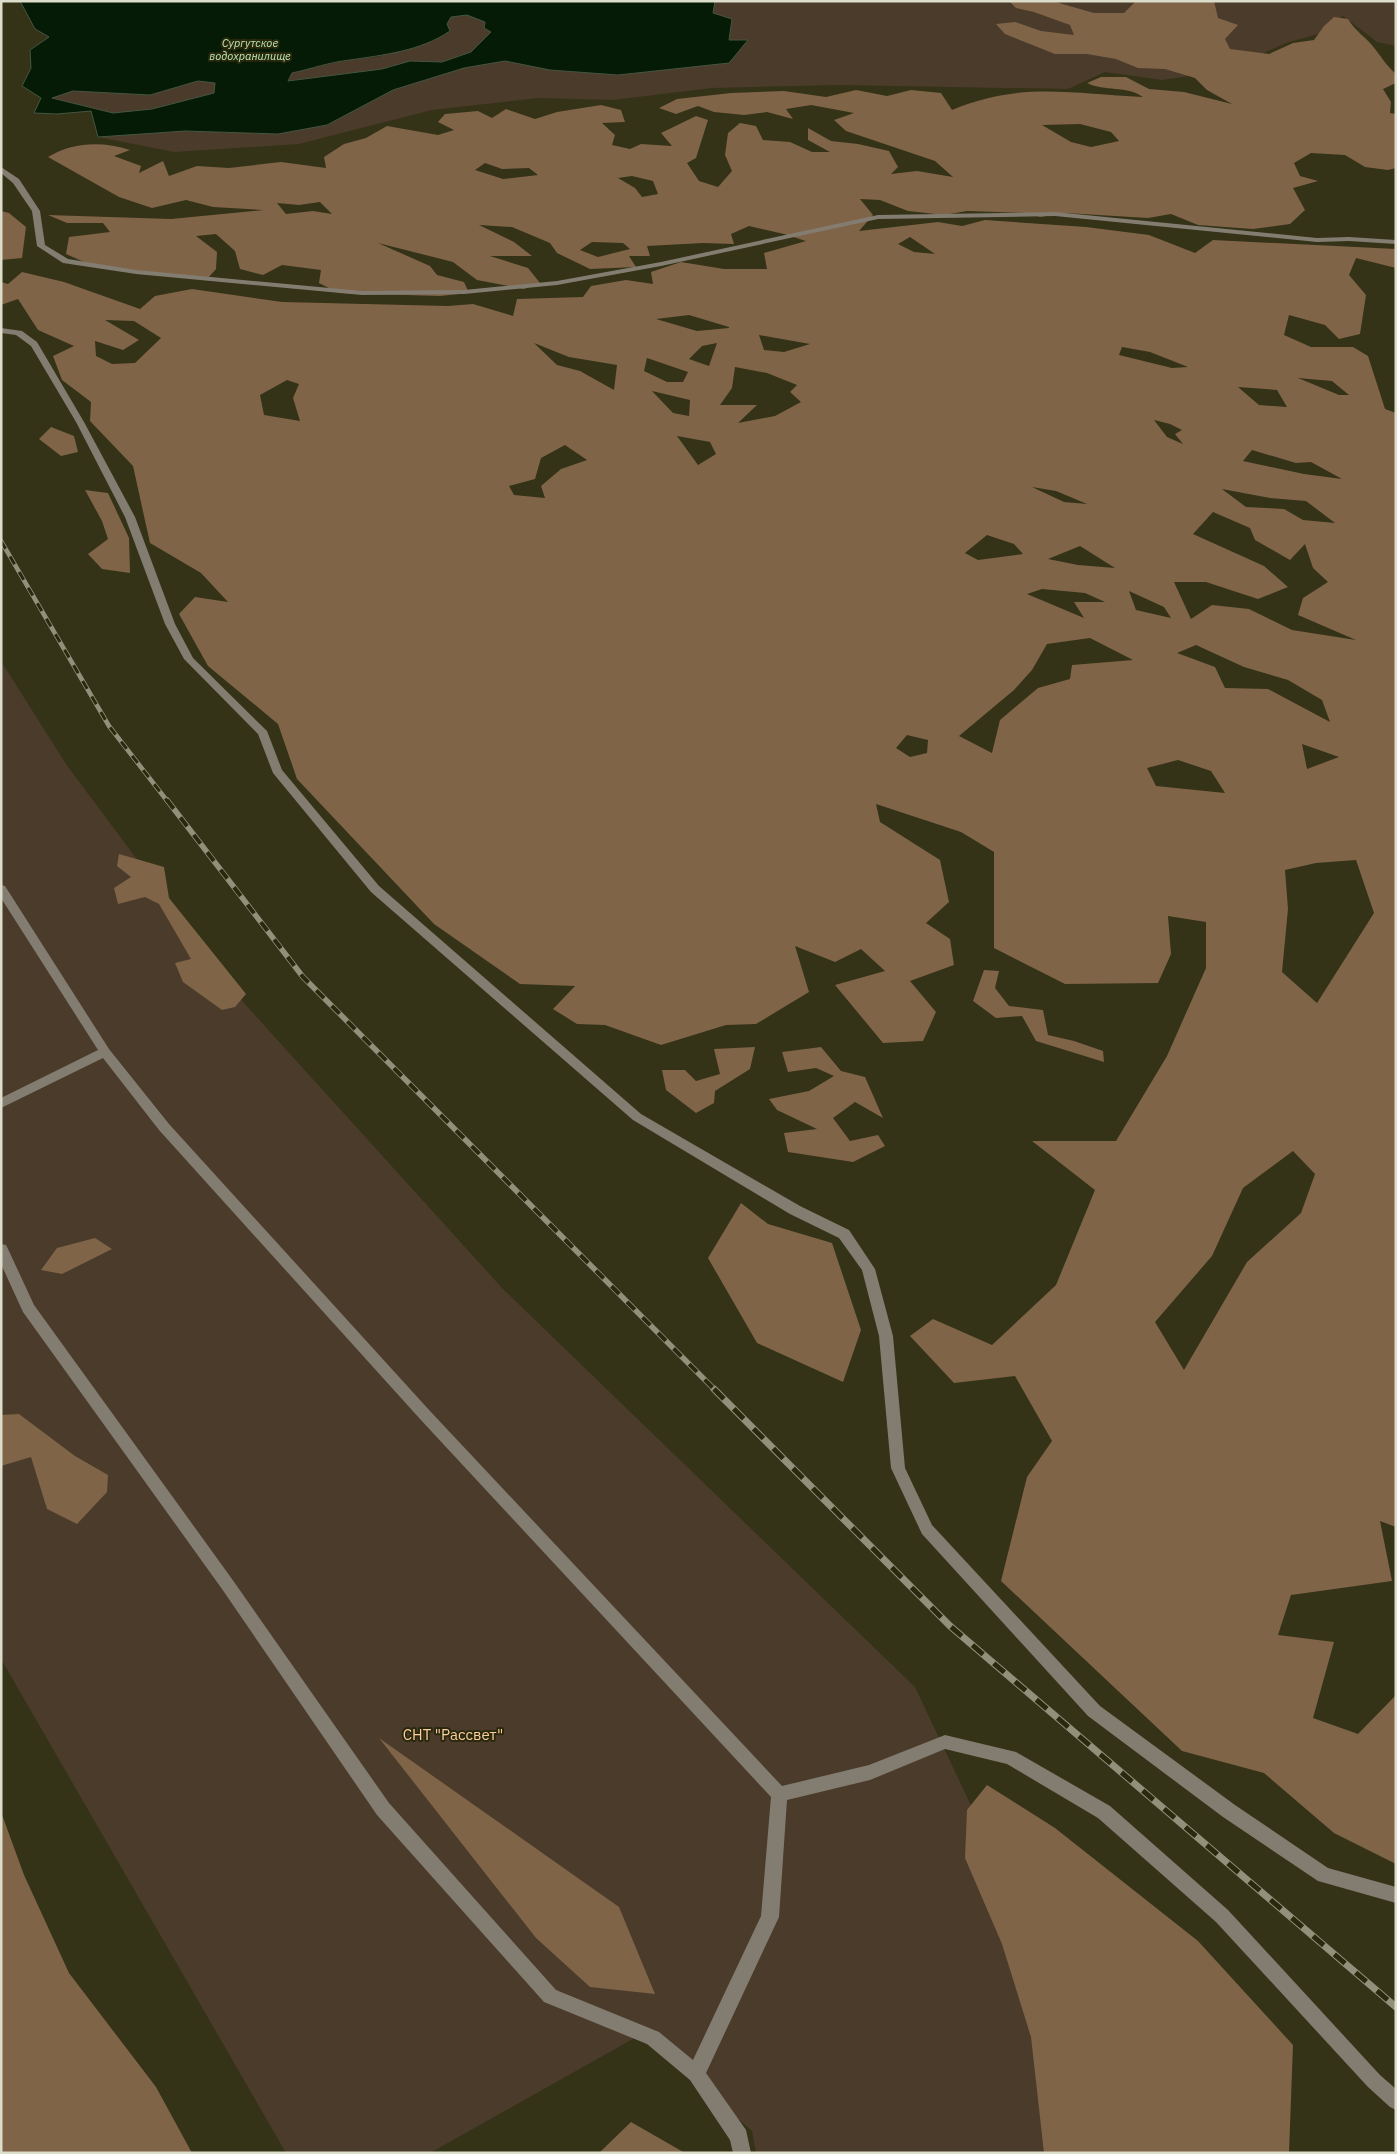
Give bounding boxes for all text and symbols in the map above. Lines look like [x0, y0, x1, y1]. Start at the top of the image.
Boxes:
water label: Сургутское водохранилище [209, 36, 291, 63]
park label: СНТ "Рассвет" [403, 1725, 503, 1744]

